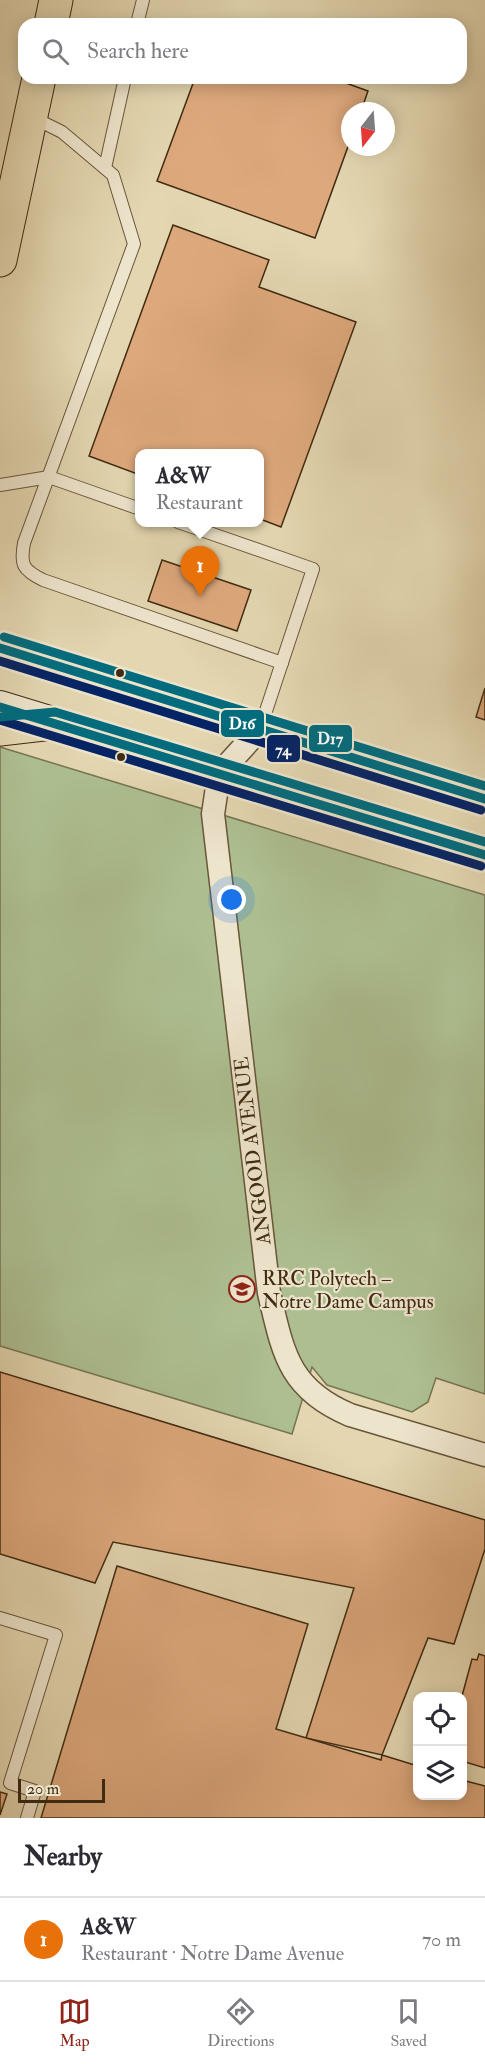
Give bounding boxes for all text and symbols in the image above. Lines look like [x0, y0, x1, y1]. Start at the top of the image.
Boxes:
search box [18, 18, 467, 84]
icon: search [39, 35, 72, 68]
text: Search here [87, 37, 189, 65]
north arrow [341, 102, 395, 156]
popup [135, 449, 264, 527]
text: A&W [156, 462, 211, 490]
text: Restaurant [156, 490, 243, 515]
pin: 1 [180, 546, 220, 596]
unlabelled marker [114, 667, 126, 679]
line badge: D16 [220, 709, 265, 738]
text: D16 [229, 714, 257, 734]
line badge: D17 [308, 724, 353, 753]
text: D17 [317, 729, 344, 749]
line badge: 74 [266, 734, 301, 763]
text: 74 [275, 740, 292, 760]
unlabelled marker [115, 751, 127, 763]
your location [217, 885, 246, 914]
street label: ANGOOD AVENUE [229, 1056, 277, 1247]
place label: RRC Polytech – Notre Dame Campus [262, 1266, 434, 1315]
school or university icon: RRC Polytech – Notre Dame Campus [227, 1274, 257, 1304]
map controls [413, 1692, 467, 1800]
button: locate [413, 1692, 467, 1746]
button: layers [413, 1746, 467, 1800]
scale bar [18, 1776, 105, 1804]
text: 20 m [27, 1779, 59, 1799]
text: Nearby [24, 1841, 102, 1873]
text: A&W [81, 1913, 136, 1941]
text: 1 [40, 1927, 47, 1952]
text: 70 m [422, 1927, 461, 1952]
text: Restaurant · Notre Dame Avenue [81, 1941, 344, 1966]
tab: Map [58, 1995, 91, 2051]
tab: Directions [207, 1995, 274, 2051]
tab: Saved [390, 1995, 427, 2051]

